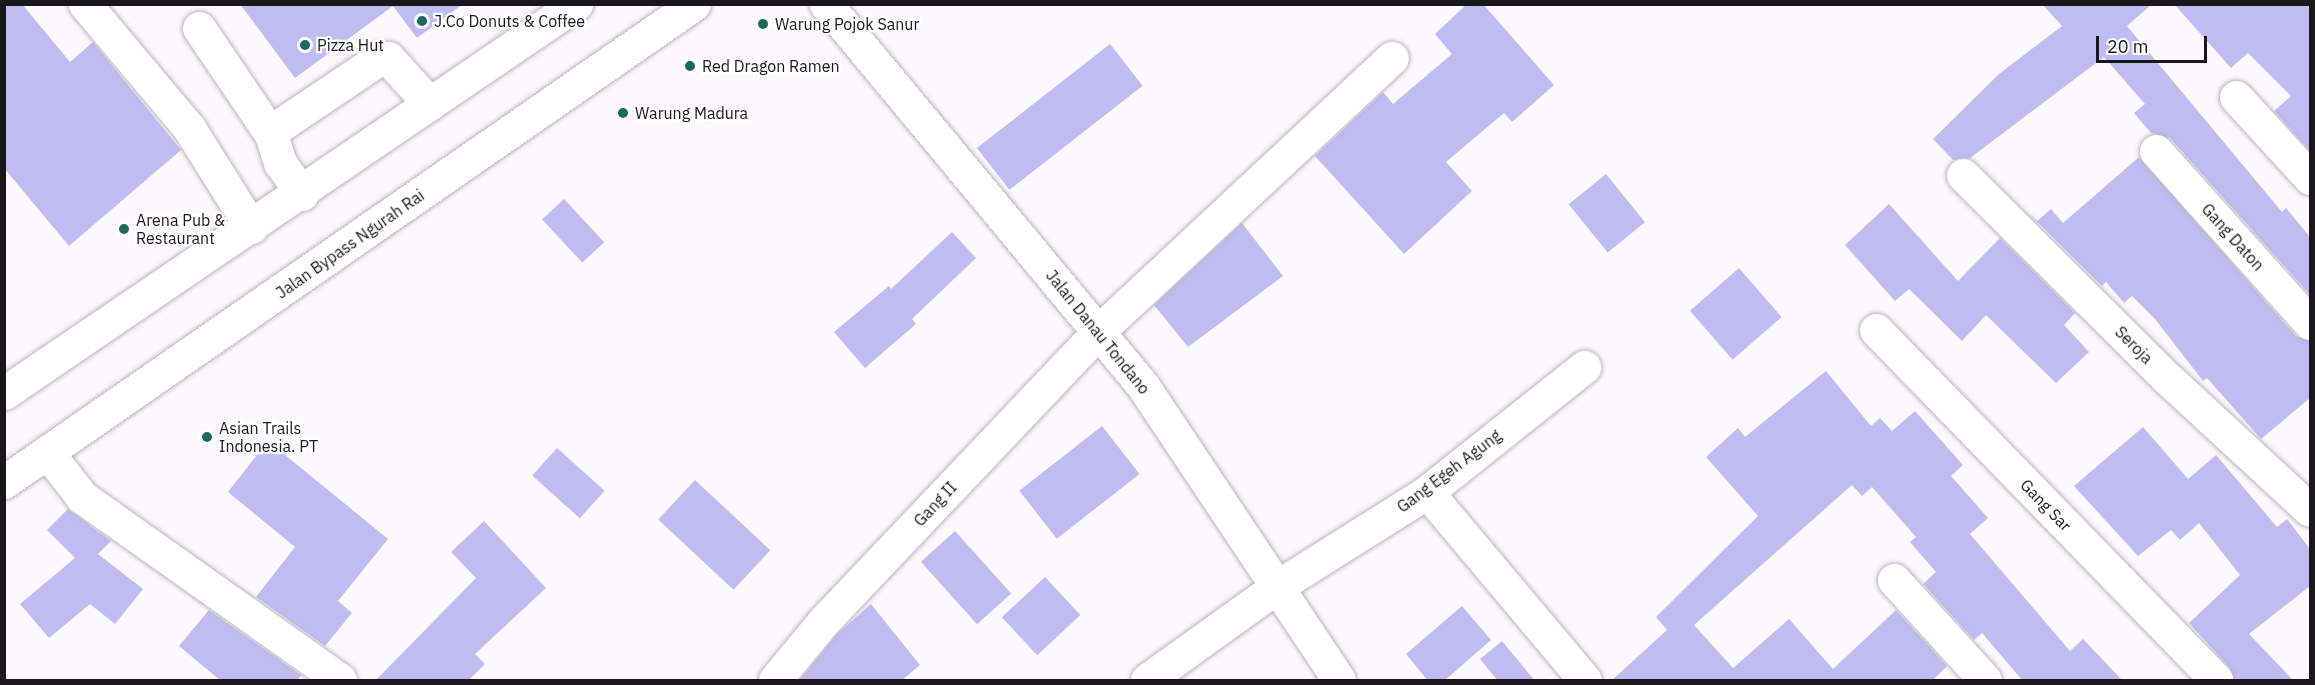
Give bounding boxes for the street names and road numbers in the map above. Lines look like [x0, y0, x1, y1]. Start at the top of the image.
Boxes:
street label: Jalan Bypass Ngurah Rai [272, 186, 428, 302]
street label: Gang Daton [2198, 199, 2268, 275]
street label: Jalan Danau Tondano [1042, 266, 1154, 398]
street label: Seroja [2111, 322, 2157, 368]
street label: Gang Egeh Agung [1393, 426, 1505, 516]
street label: Gang Sar [2017, 475, 2075, 535]
street label: Gang II [910, 478, 960, 530]

